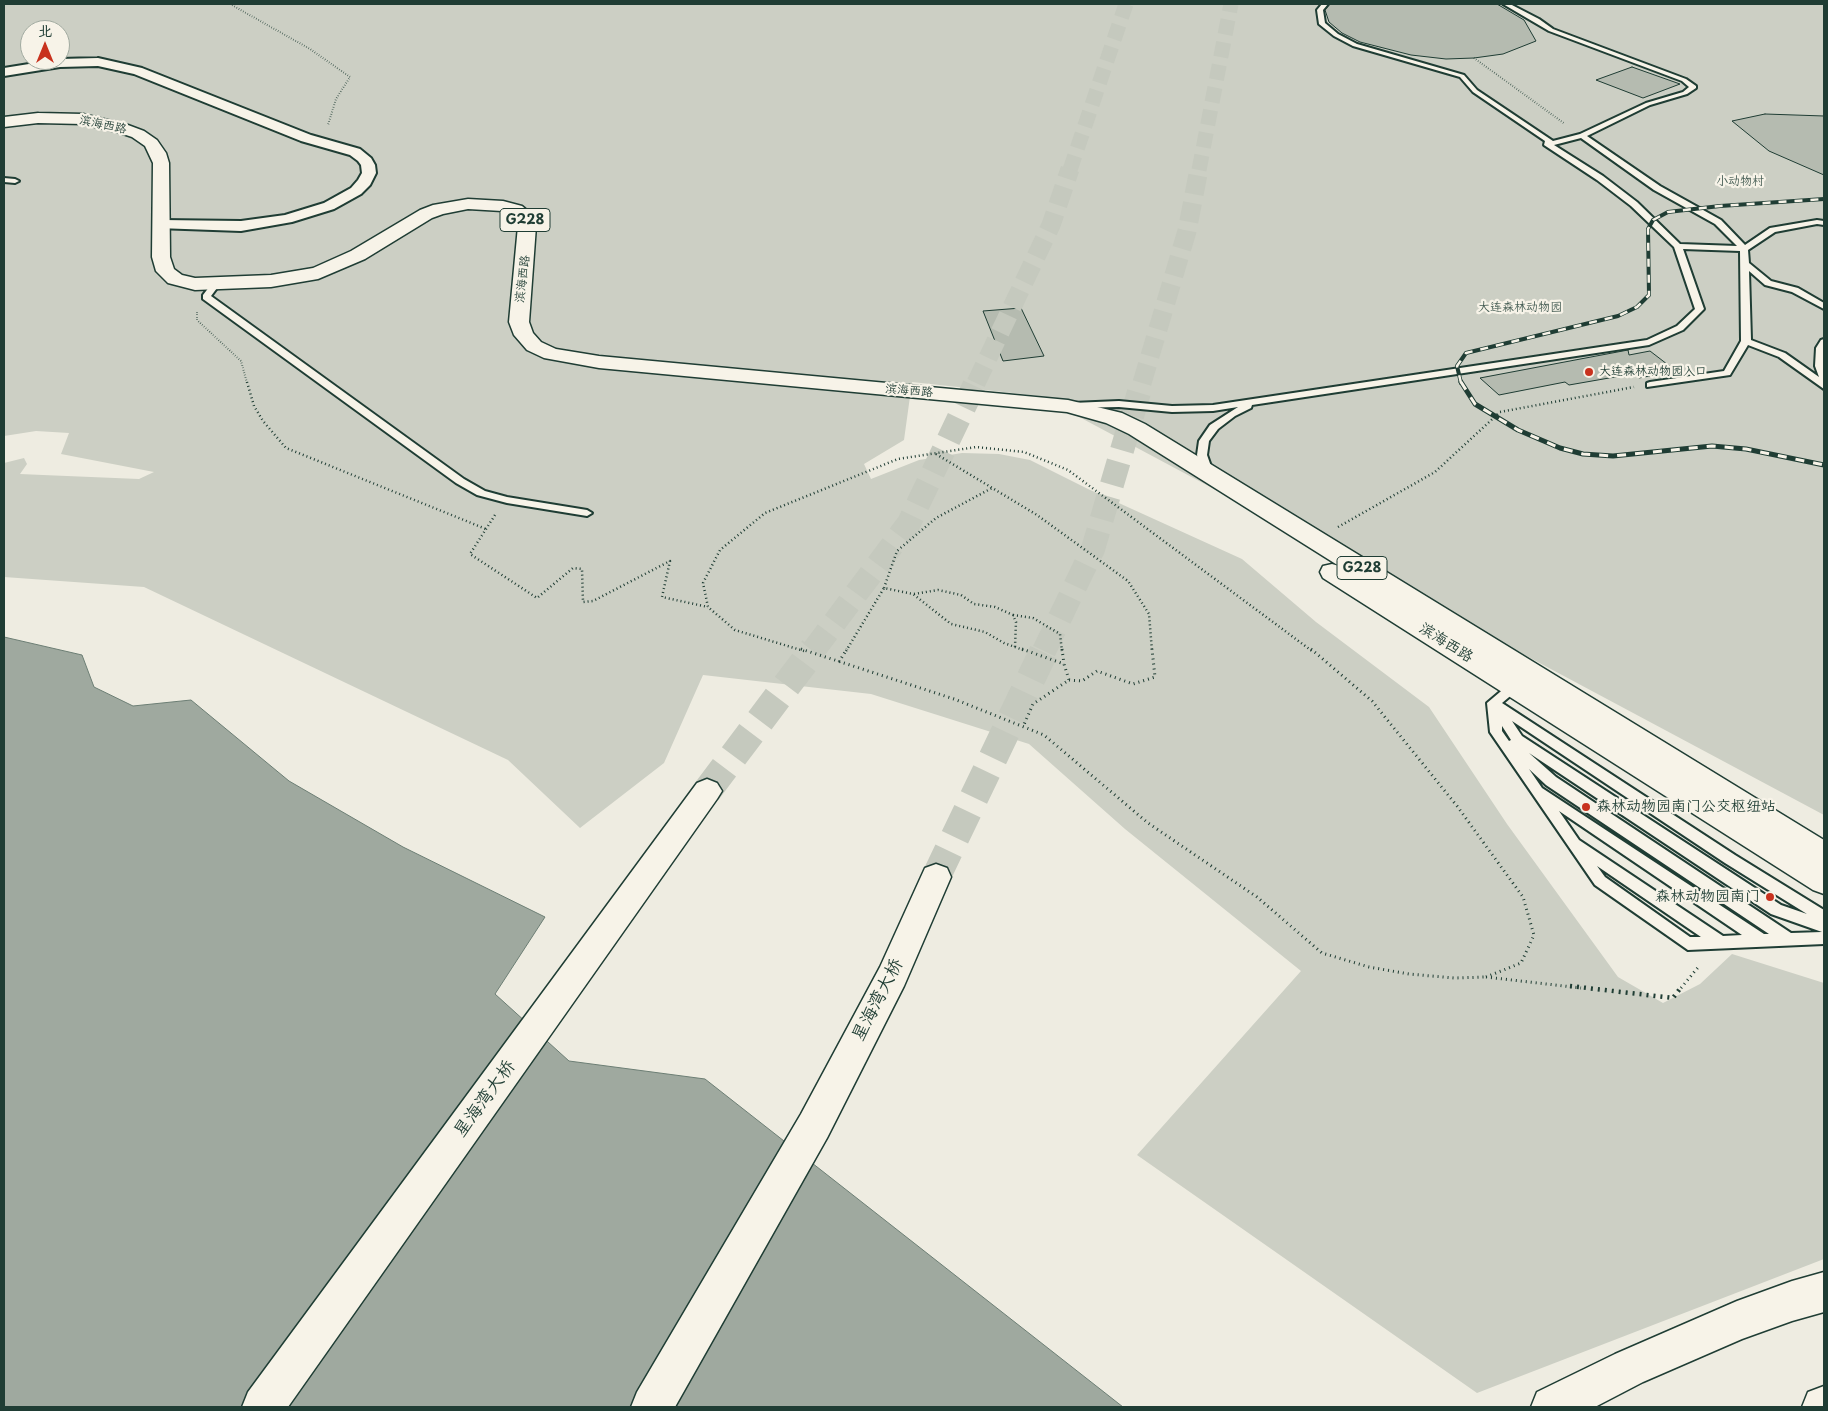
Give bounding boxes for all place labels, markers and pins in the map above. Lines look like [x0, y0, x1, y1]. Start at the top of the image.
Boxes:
place label: 大连森林动物园入口 [1599, 365, 1707, 379]
marker: 大连森林动物园入口 [1583, 366, 1595, 378]
place label: 森林动物园南门公交枢纽站 [1596, 798, 1776, 816]
marker: 森林动物园南门公交枢纽站 [1580, 801, 1592, 813]
place label: 森林动物园南门 [1655, 888, 1760, 906]
marker: 森林动物园南门 [1764, 891, 1776, 903]

